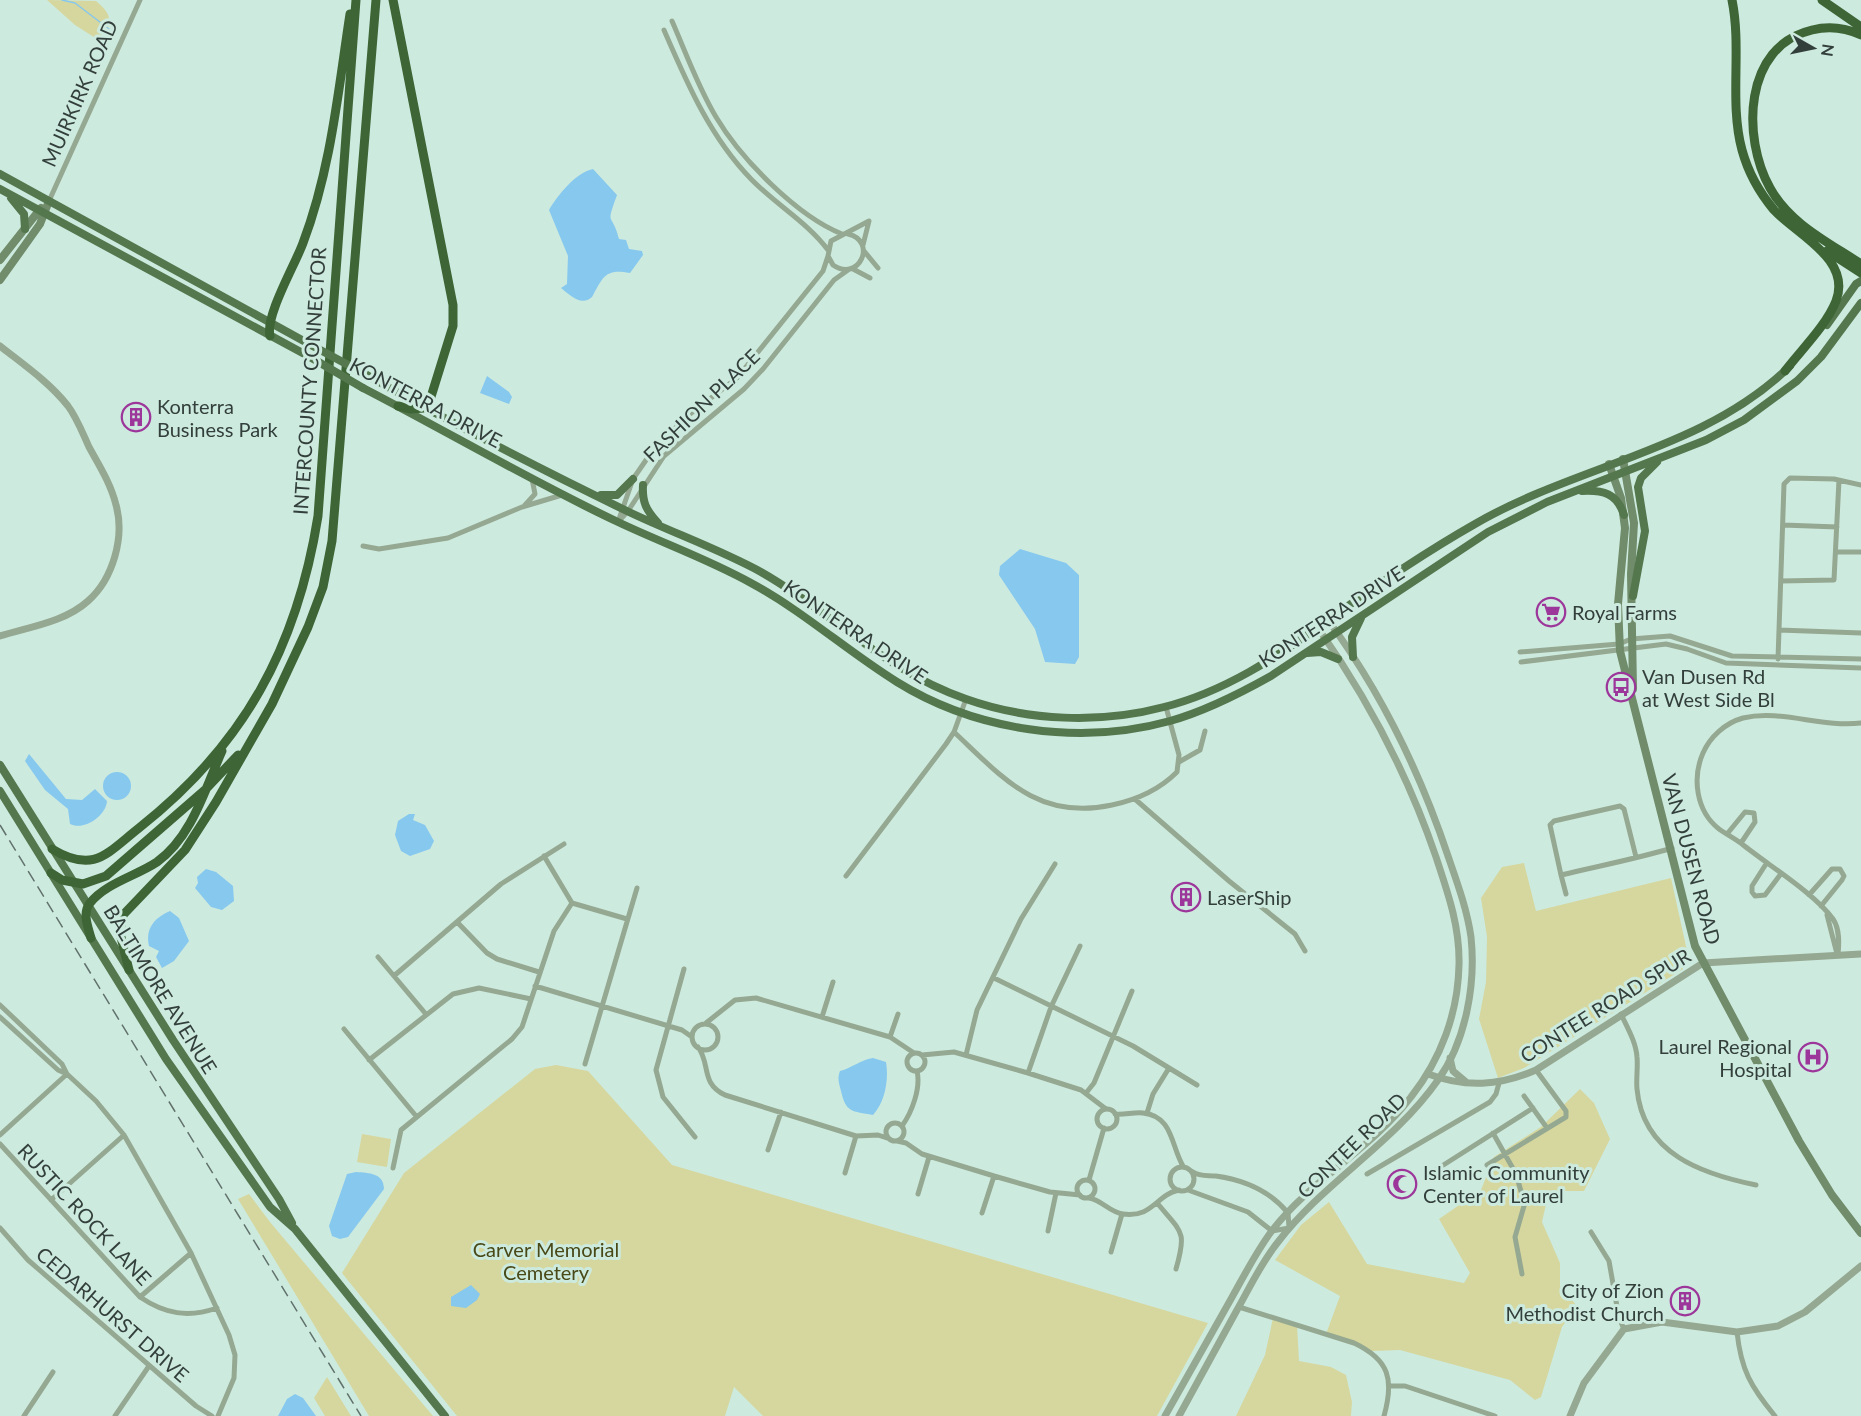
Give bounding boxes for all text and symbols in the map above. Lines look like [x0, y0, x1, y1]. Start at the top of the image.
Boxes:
street label: MUIRKIRK ROAD [36, 16, 122, 170]
north arrow [1783, 18, 1843, 78]
text: N [1818, 43, 1839, 58]
street label: INTERCOUNTY CONNECTOR [288, 246, 330, 516]
street label: FASHION PLACE [638, 344, 764, 466]
street label: KONTERRA DRIVE [346, 352, 506, 452]
place label: Konterra Business Park [157, 394, 278, 441]
building icon: Konterra Business Park [120, 401, 152, 433]
street label: KONTERRA DRIVE [1254, 560, 1408, 672]
street label: KONTERRA DRIVE [779, 574, 933, 688]
supermarket icon: Royal Farms [1535, 596, 1567, 628]
place label: Royal Farms [1572, 600, 1677, 624]
place label: Van Dusen Rd at West Side Bl [1642, 664, 1775, 711]
bus stop icon: Van Dusen Rd at West Side Bl [1605, 671, 1637, 703]
street label: VAN DUSEN ROAD [1658, 771, 1726, 947]
building icon: LaserShip [1170, 881, 1202, 913]
place label: LaserShip [1207, 885, 1292, 909]
street label: BALTIMORE AVENUE [99, 900, 223, 1078]
street label: CONTEE ROAD SPUR [1515, 943, 1695, 1067]
place label: Laurel Regional Hospital [1659, 1034, 1792, 1081]
hospital icon: Laurel Regional Hospital [1797, 1041, 1829, 1073]
street label: CONTEE ROAD [1292, 1087, 1410, 1203]
street label: RUSTIC ROCK LANE [13, 1138, 157, 1290]
place label: Islamic Community Center of Laurel [1423, 1160, 1590, 1207]
mosque icon: Islamic Community Center of Laurel [1386, 1168, 1418, 1200]
park label: Carver Memorial Cemetery [473, 1237, 619, 1284]
street label: CEDARHURST DRIVE [32, 1241, 194, 1387]
place label: City of Zion Methodist Church [1505, 1278, 1664, 1325]
building icon: City of Zion Methodist Church [1669, 1285, 1701, 1317]

